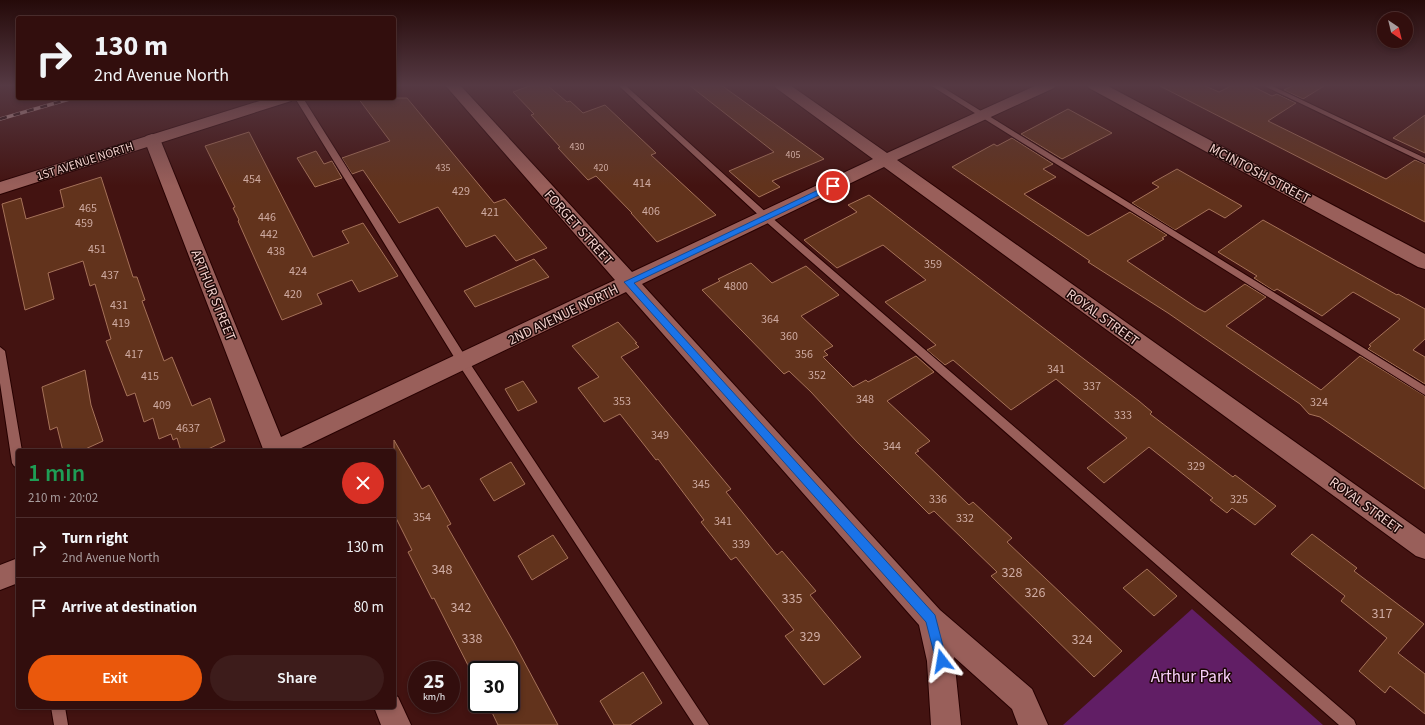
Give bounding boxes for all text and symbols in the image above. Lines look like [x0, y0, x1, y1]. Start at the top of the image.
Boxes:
north arrow [1377, 12, 1413, 48]
map controls [1377, 12, 1413, 48]
text: 130 m [94, 26, 168, 66]
icon: right [28, 32, 80, 84]
text: 2nd Avenue North [94, 63, 229, 88]
street label: 1ST AVENUE NORTH [35, 138, 136, 185]
street label: MCINTOSH STREET [1206, 139, 1314, 209]
house number: 430 [570, 140, 584, 154]
house number: 405 [786, 148, 800, 162]
house number: 435 [436, 161, 450, 175]
house number: 420 [594, 161, 608, 175]
pin [816, 169, 850, 203]
house number: 454 [243, 171, 261, 188]
house number: 414 [633, 175, 651, 192]
icon: arrive [822, 175, 844, 197]
house number: 429 [452, 183, 470, 200]
street label: FORGET STREET [539, 186, 618, 270]
house number: 465 [79, 200, 97, 217]
house number: 406 [642, 203, 660, 220]
house number: 421 [481, 204, 499, 221]
house number: 446 [258, 209, 276, 226]
house number: 459 [75, 215, 93, 232]
house number: 442 [260, 226, 278, 243]
house number: 451 [88, 241, 106, 258]
house number: 438 [267, 243, 285, 260]
street label: ARTHUR STREET [186, 247, 241, 344]
house number: 359 [924, 256, 942, 273]
house number: 424 [289, 263, 307, 280]
house number: 437 [101, 267, 119, 284]
house number: 4800 [724, 278, 748, 295]
street label: 2ND AVENUE NORTH [505, 280, 622, 350]
street label: ROYAL STREET [1062, 285, 1143, 351]
house number: 420 [284, 286, 302, 303]
house number: 431 [110, 297, 128, 314]
house number: 364 [761, 311, 779, 328]
house number: 419 [112, 315, 130, 332]
house number: 360 [780, 328, 798, 345]
house number: 417 [125, 346, 143, 363]
house number: 356 [795, 346, 813, 363]
house number: 341 [1047, 361, 1065, 378]
house number: 352 [808, 367, 826, 384]
house number: 415 [141, 368, 159, 385]
house number: 337 [1083, 378, 1101, 395]
house number: 348 [856, 391, 874, 408]
house number: 353 [613, 393, 631, 410]
house number: 324 [1310, 394, 1328, 411]
house number: 409 [153, 397, 171, 414]
house number: 333 [1114, 407, 1132, 424]
house number: 4637 [176, 420, 200, 437]
house number: 349 [651, 427, 669, 444]
house number: 344 [883, 438, 901, 455]
text: 1 min [28, 456, 85, 491]
house number: 329 [1187, 458, 1205, 475]
button: close [342, 462, 384, 504]
street label: ROYAL STREET [1325, 473, 1406, 539]
house number: 345 [692, 476, 710, 493]
text: 210 m · 20:02 [28, 489, 98, 507]
house number: 336 [929, 491, 947, 508]
house number: 325 [1230, 491, 1248, 508]
house number: 354 [413, 509, 431, 526]
house number: 332 [956, 510, 974, 527]
house number: 341 [714, 513, 732, 530]
text: Turn right [62, 528, 128, 549]
house number: 339 [732, 536, 750, 553]
icon: right [28, 537, 50, 559]
text: 130 m [346, 537, 384, 558]
text: 2nd Avenue North [62, 549, 160, 567]
house number: 348 [432, 560, 452, 580]
house number: 328 [1002, 563, 1022, 583]
house number: 326 [1025, 583, 1045, 603]
house number: 335 [782, 589, 802, 609]
icon: arrive [28, 597, 50, 619]
text: Arrive at destination [62, 597, 197, 618]
text: 80 m [354, 597, 384, 618]
house number: 342 [451, 598, 471, 618]
house number: 317 [1372, 604, 1392, 624]
house number: 329 [800, 627, 820, 647]
house number: 338 [462, 629, 482, 649]
house number: 324 [1072, 630, 1092, 650]
position arrow [921, 640, 963, 682]
button: Exit [28, 655, 202, 701]
button: Share [210, 655, 384, 701]
speed limit sign: 30 [468, 661, 520, 713]
park label: Arthur Park [1151, 665, 1232, 689]
text: 25 [423, 668, 445, 696]
text: km/h [423, 690, 445, 704]

